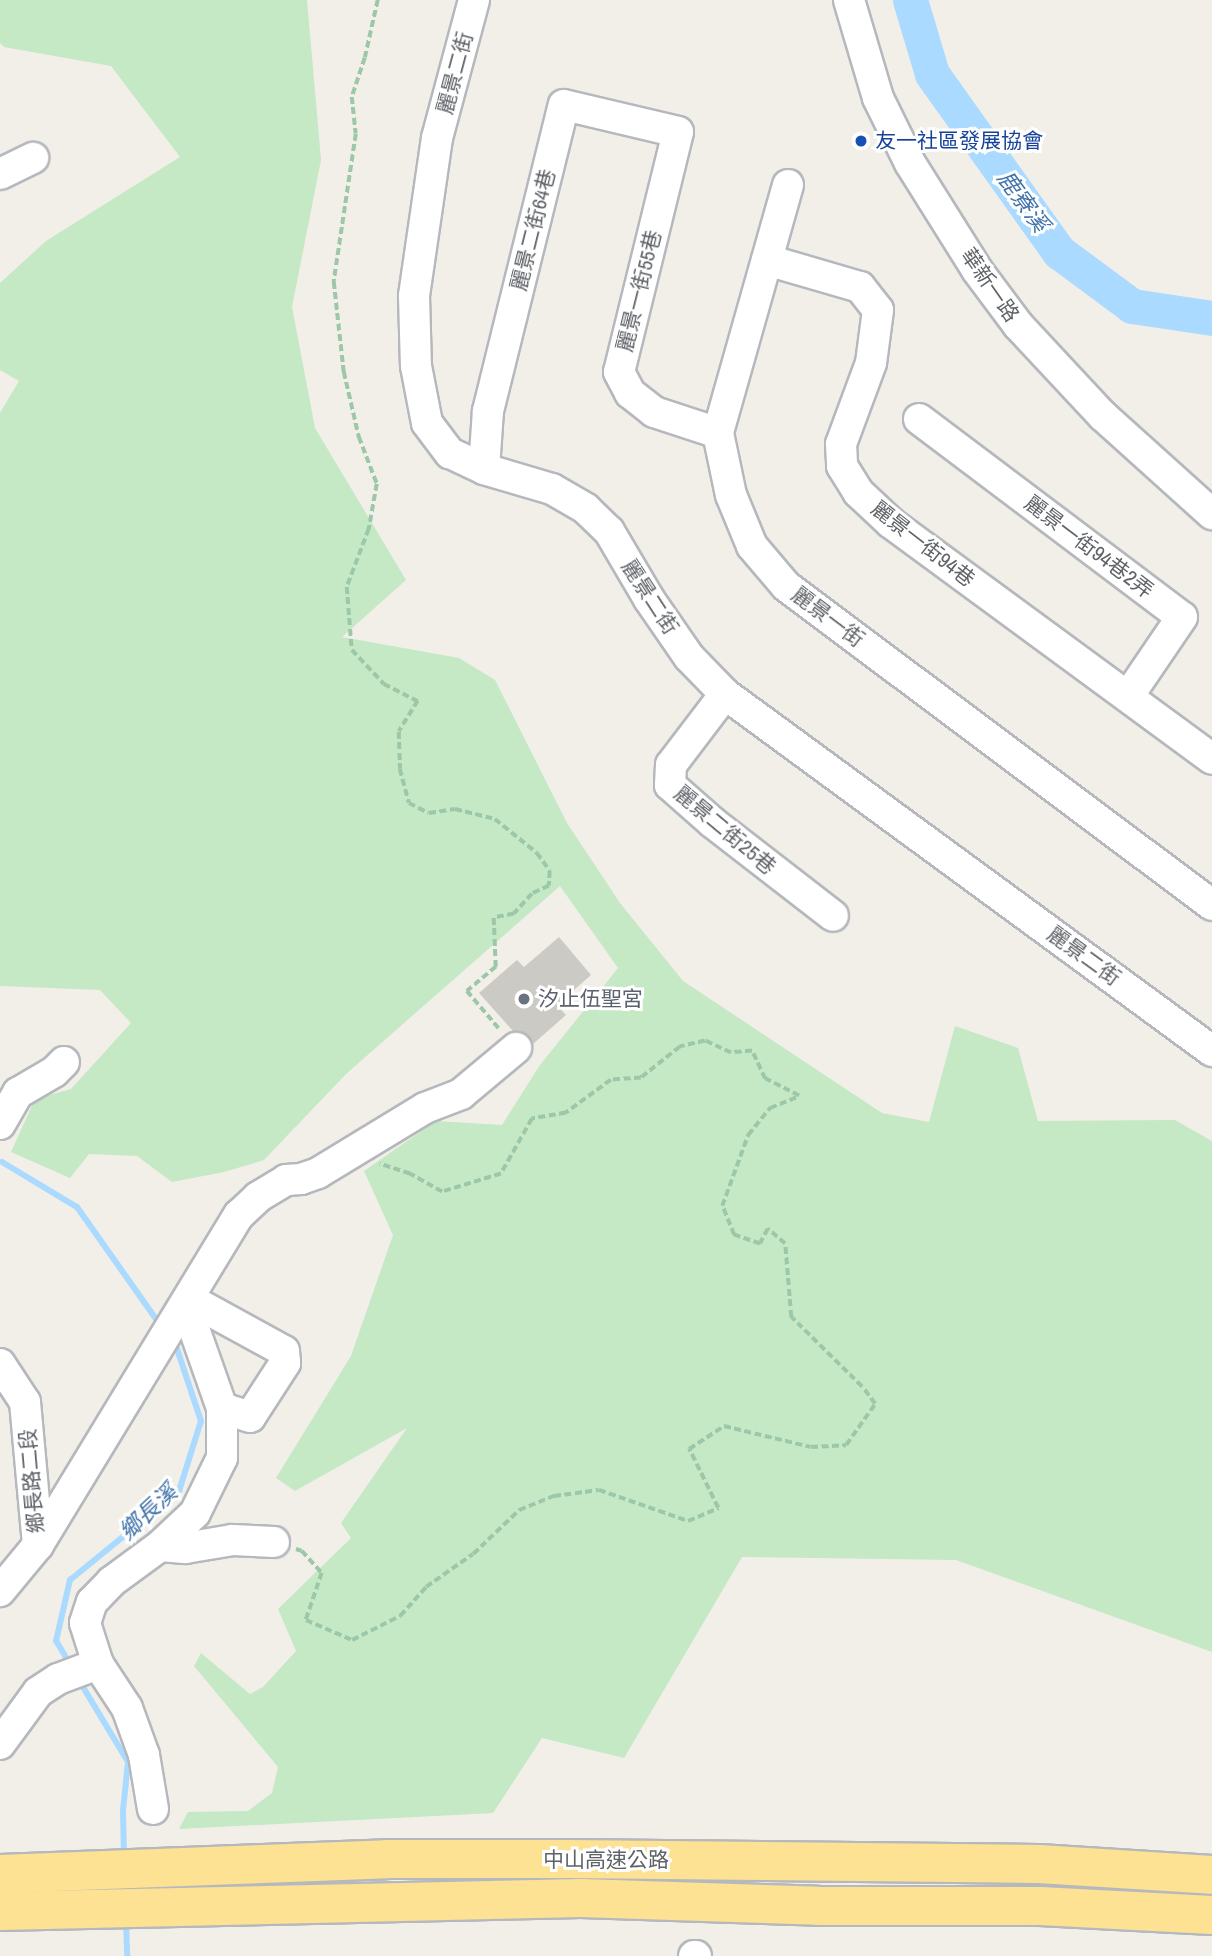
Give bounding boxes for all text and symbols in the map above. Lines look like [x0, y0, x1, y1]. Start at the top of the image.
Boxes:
street label: 麗景二街 [432, 29, 478, 117]
place label: 友一社區發展協會 [875, 128, 1043, 154]
marker: 友一社區發展協會 [853, 133, 869, 149]
water label: 鹿寮溪 [992, 165, 1054, 237]
street label: 麗景二街64巷 [506, 167, 560, 293]
street label: 麗景一街55巷 [612, 228, 666, 354]
street label: 華新一路 [956, 243, 1024, 327]
street label: 麗景一街94巷2弄 [1020, 490, 1158, 604]
street label: 麗景一街94巷 [866, 496, 980, 592]
street label: 麗景二街 [617, 555, 683, 639]
street label: 麗景一街 [787, 582, 869, 652]
street label: 麗景二街25巷 [669, 780, 781, 880]
street label: 麗景二街 [1043, 921, 1125, 991]
place label: 汐止伍聖宮 [538, 986, 643, 1012]
marker: 汐止伍聖宮 [516, 991, 532, 1007]
street label: 鄉長路二段 [15, 1428, 49, 1534]
water label: 鄉長溪 [113, 1478, 183, 1546]
street label: 中山高速公路 [543, 1847, 669, 1873]

